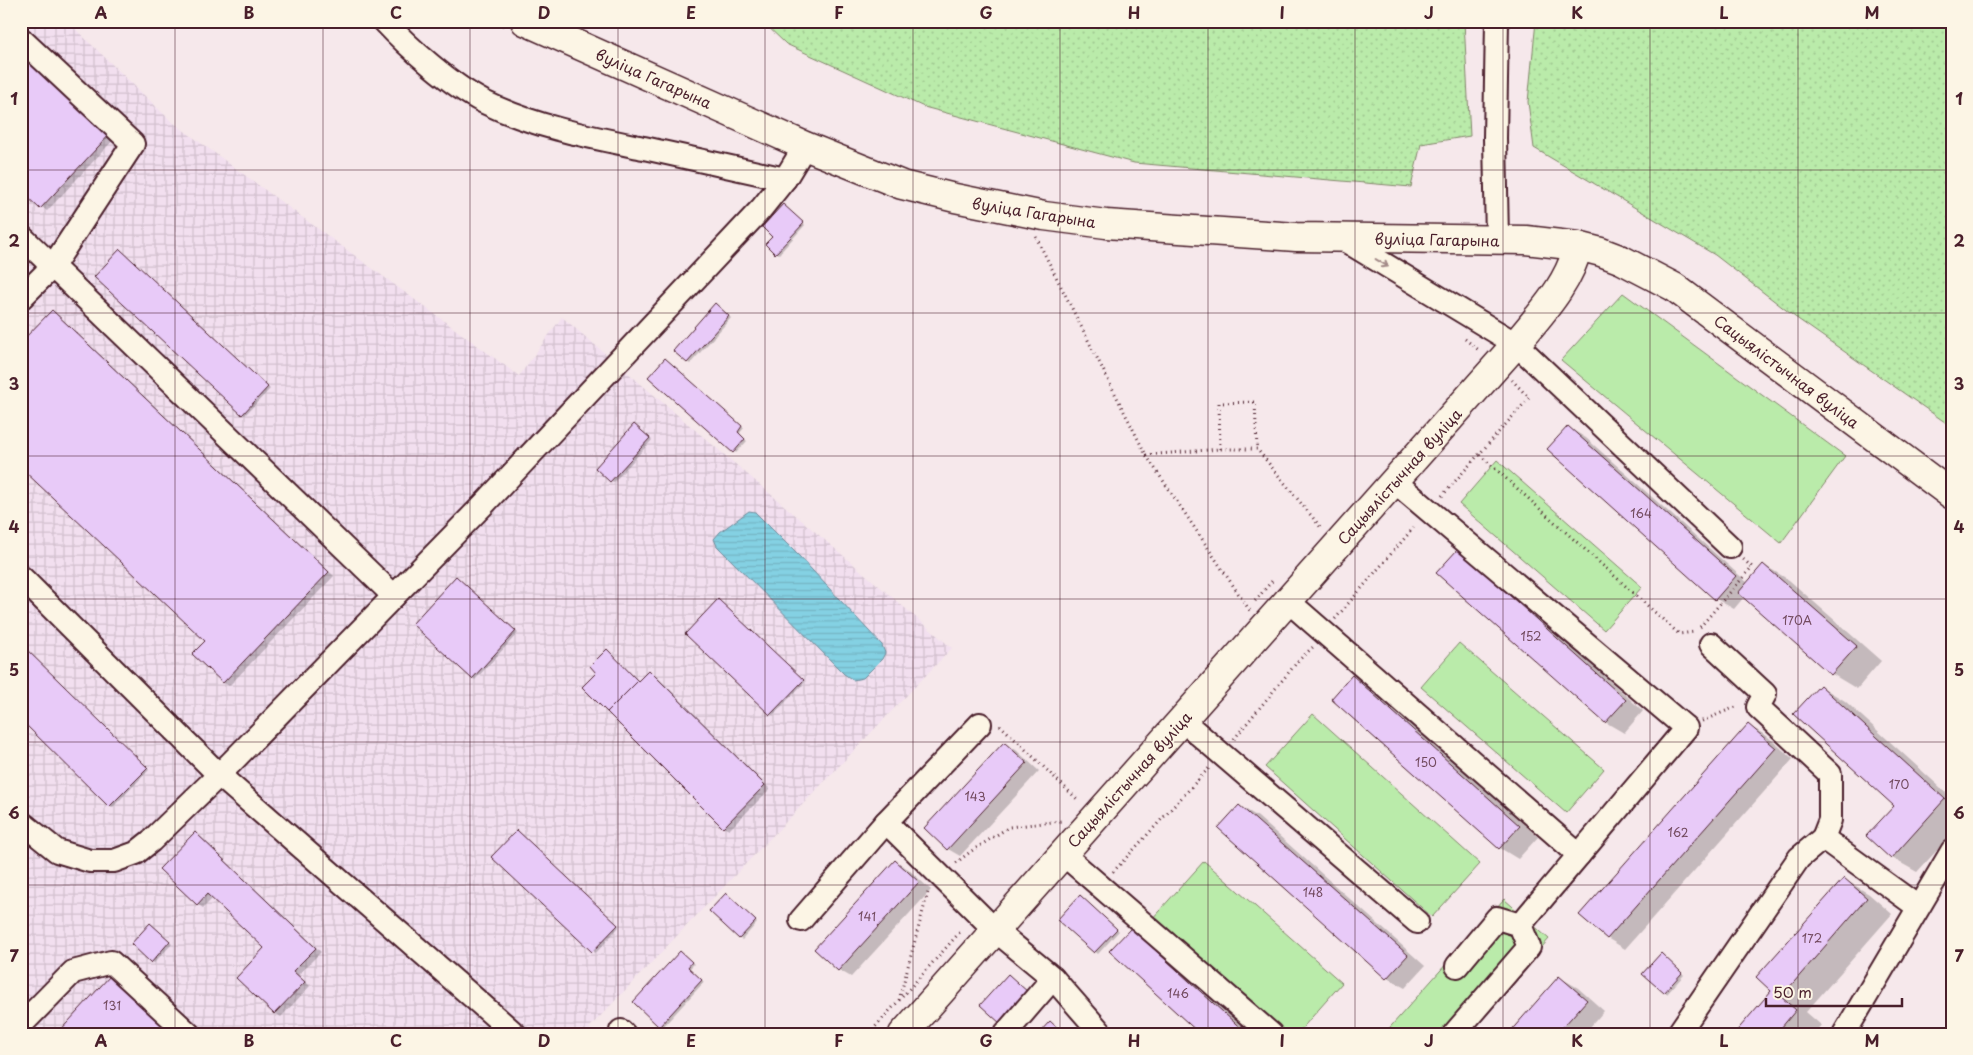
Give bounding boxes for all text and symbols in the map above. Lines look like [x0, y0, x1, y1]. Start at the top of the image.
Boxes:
text: A [95, 0, 108, 24]
text: B [244, 0, 255, 24]
text: C [390, 0, 402, 24]
text: D [538, 0, 550, 24]
text: E [686, 0, 696, 24]
text: F [834, 0, 844, 24]
text: G [979, 0, 993, 24]
text: H [1128, 0, 1140, 24]
text: I [1279, 0, 1285, 24]
text: J [1424, 0, 1434, 24]
text: K [1571, 0, 1583, 24]
text: L [1719, 0, 1729, 24]
text: M [1864, 0, 1880, 24]
street label: вуліца Гагарына [592, 42, 716, 114]
text: 1 [10, 86, 18, 110]
text: 1 [1955, 86, 1963, 110]
street label: вуліца Гагарына [971, 191, 1098, 233]
street label: вуліца Гагарына [1374, 226, 1500, 252]
text: 2 [8, 228, 20, 252]
text: 2 [1953, 228, 1965, 252]
one-way arrow [1375, 259, 1389, 269]
street label: Сацыялістычная вуліца [1709, 309, 1865, 434]
text: 3 [9, 371, 19, 395]
text: 3 [1954, 371, 1964, 395]
street label: Сацыялістычная вуліца [1331, 402, 1467, 549]
house number: 164 [1630, 504, 1652, 522]
text: 4 [9, 514, 20, 538]
text: 4 [1954, 514, 1965, 538]
house number: 170А [1782, 611, 1812, 629]
house number: 152 [1520, 627, 1542, 645]
text: 5 [9, 657, 19, 681]
text: 5 [1954, 657, 1964, 681]
street label: Сацыялістычная вуліца [1061, 705, 1197, 852]
house number: 150 [1415, 753, 1437, 771]
house number: 170 [1889, 775, 1910, 793]
house number: 143 [964, 787, 986, 805]
text: 6 [8, 800, 20, 824]
text: 6 [1953, 800, 1965, 824]
house number: 162 [1667, 823, 1689, 841]
house number: 148 [1303, 883, 1323, 901]
house number: 141 [858, 907, 876, 925]
house number: 172 [1802, 929, 1822, 947]
text: 7 [9, 943, 19, 967]
text: 7 [1954, 943, 1964, 967]
scale bar [1766, 975, 1902, 1007]
text: 50 m [1773, 980, 1812, 1003]
house number: 146 [1167, 984, 1189, 1002]
house number: 131 [103, 996, 121, 1014]
text: A [95, 1028, 108, 1052]
text: B [244, 1028, 255, 1052]
text: C [390, 1028, 402, 1052]
text: D [538, 1028, 550, 1052]
text: E [686, 1028, 696, 1052]
text: F [834, 1028, 844, 1052]
text: G [979, 1028, 993, 1052]
text: H [1128, 1028, 1140, 1052]
text: I [1279, 1028, 1285, 1052]
text: J [1424, 1028, 1434, 1052]
text: K [1571, 1028, 1583, 1052]
text: L [1719, 1028, 1729, 1052]
text: M [1864, 1028, 1880, 1052]

